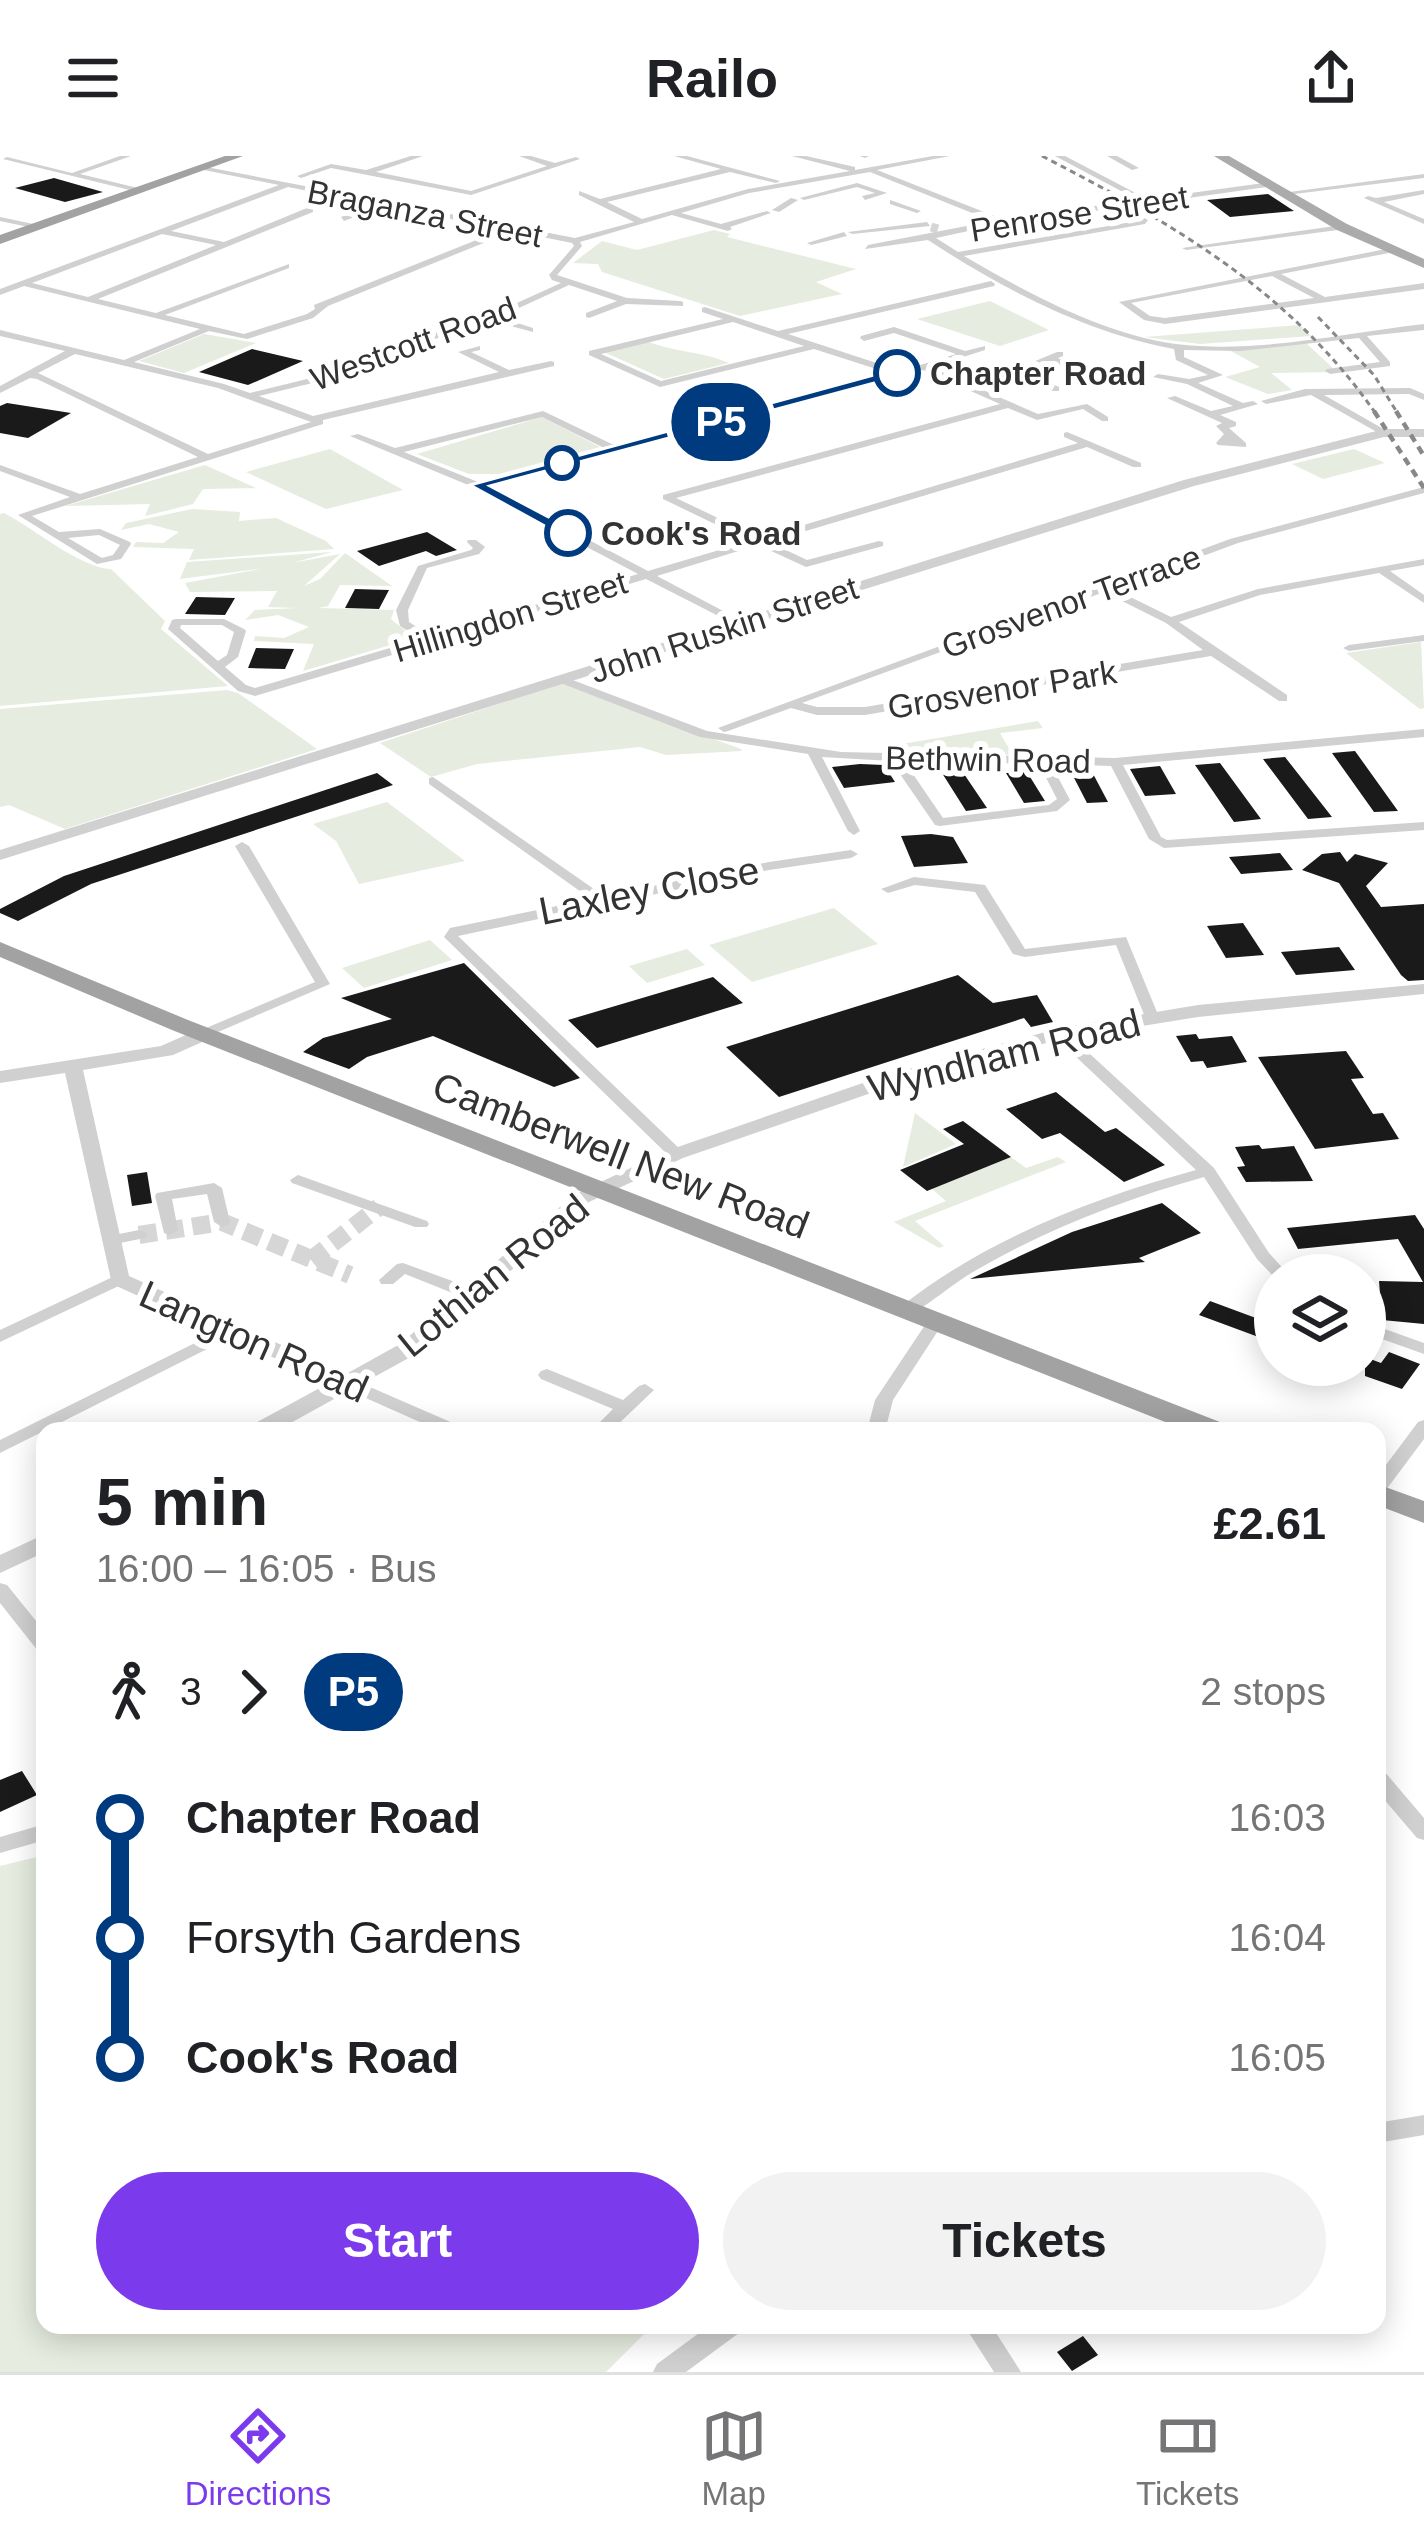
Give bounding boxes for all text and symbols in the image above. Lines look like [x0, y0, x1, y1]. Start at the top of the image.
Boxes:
icon: menu [60, 45, 126, 111]
icon: share [1298, 45, 1364, 111]
text: Railo [646, 48, 778, 108]
street label: Braganza Street [304, 173, 545, 254]
street label: Penrose Street [967, 178, 1191, 249]
street label: Westcott Road [305, 289, 521, 398]
marker: Chapter Road [875, 351, 919, 395]
place label: Chapter Road [930, 355, 1146, 392]
line badge: P5 [667, 383, 775, 461]
text: P5 [695, 398, 747, 445]
unlabelled marker [546, 447, 578, 479]
marker: Cook's Road [546, 511, 590, 555]
place label: Cook's Road [601, 515, 801, 552]
street label: Grosvenor Terrace [937, 537, 1206, 665]
street label: Hillingdon Street [389, 563, 631, 670]
street label: John Ruskin Street [586, 569, 862, 690]
street label: Grosvenor Park [885, 653, 1120, 726]
street label: Bethwin Road [885, 739, 1091, 780]
street label: Laxley Close [535, 848, 763, 933]
street label: Wyndham Road [863, 1001, 1145, 1110]
street label: Camberwell New Road [427, 1064, 815, 1247]
street label: Lothian Road [390, 1186, 597, 1365]
map controls [1254, 1254, 1386, 1386]
button: layers [1254, 1254, 1386, 1386]
street label: Langton Road [133, 1272, 374, 1411]
text: 5 min [96, 1465, 268, 1539]
text: £2.61 [1213, 1498, 1326, 1549]
text: 16:00 – 16:05 · Bus [96, 1547, 436, 1590]
icon: walk [96, 1659, 162, 1725]
icon: forward [220, 1659, 286, 1725]
text: P5 [328, 1668, 379, 1715]
text: 3 [180, 1670, 202, 1713]
text: 2 stops [1200, 1670, 1326, 1713]
text: Chapter Road [186, 1792, 481, 1843]
text: 16:03 [1228, 1796, 1326, 1839]
text: Forsyth Gardens [186, 1912, 521, 1963]
text: 16:04 [1228, 1916, 1326, 1959]
text: Cook's Road [186, 2032, 459, 2083]
text: 16:05 [1228, 2036, 1326, 2079]
button: Start [96, 2172, 699, 2310]
button: Tickets [723, 2172, 1326, 2310]
tab: Directions [185, 2403, 331, 2513]
tab: Map [701, 2403, 767, 2513]
tab: Tickets [1136, 2403, 1239, 2513]

